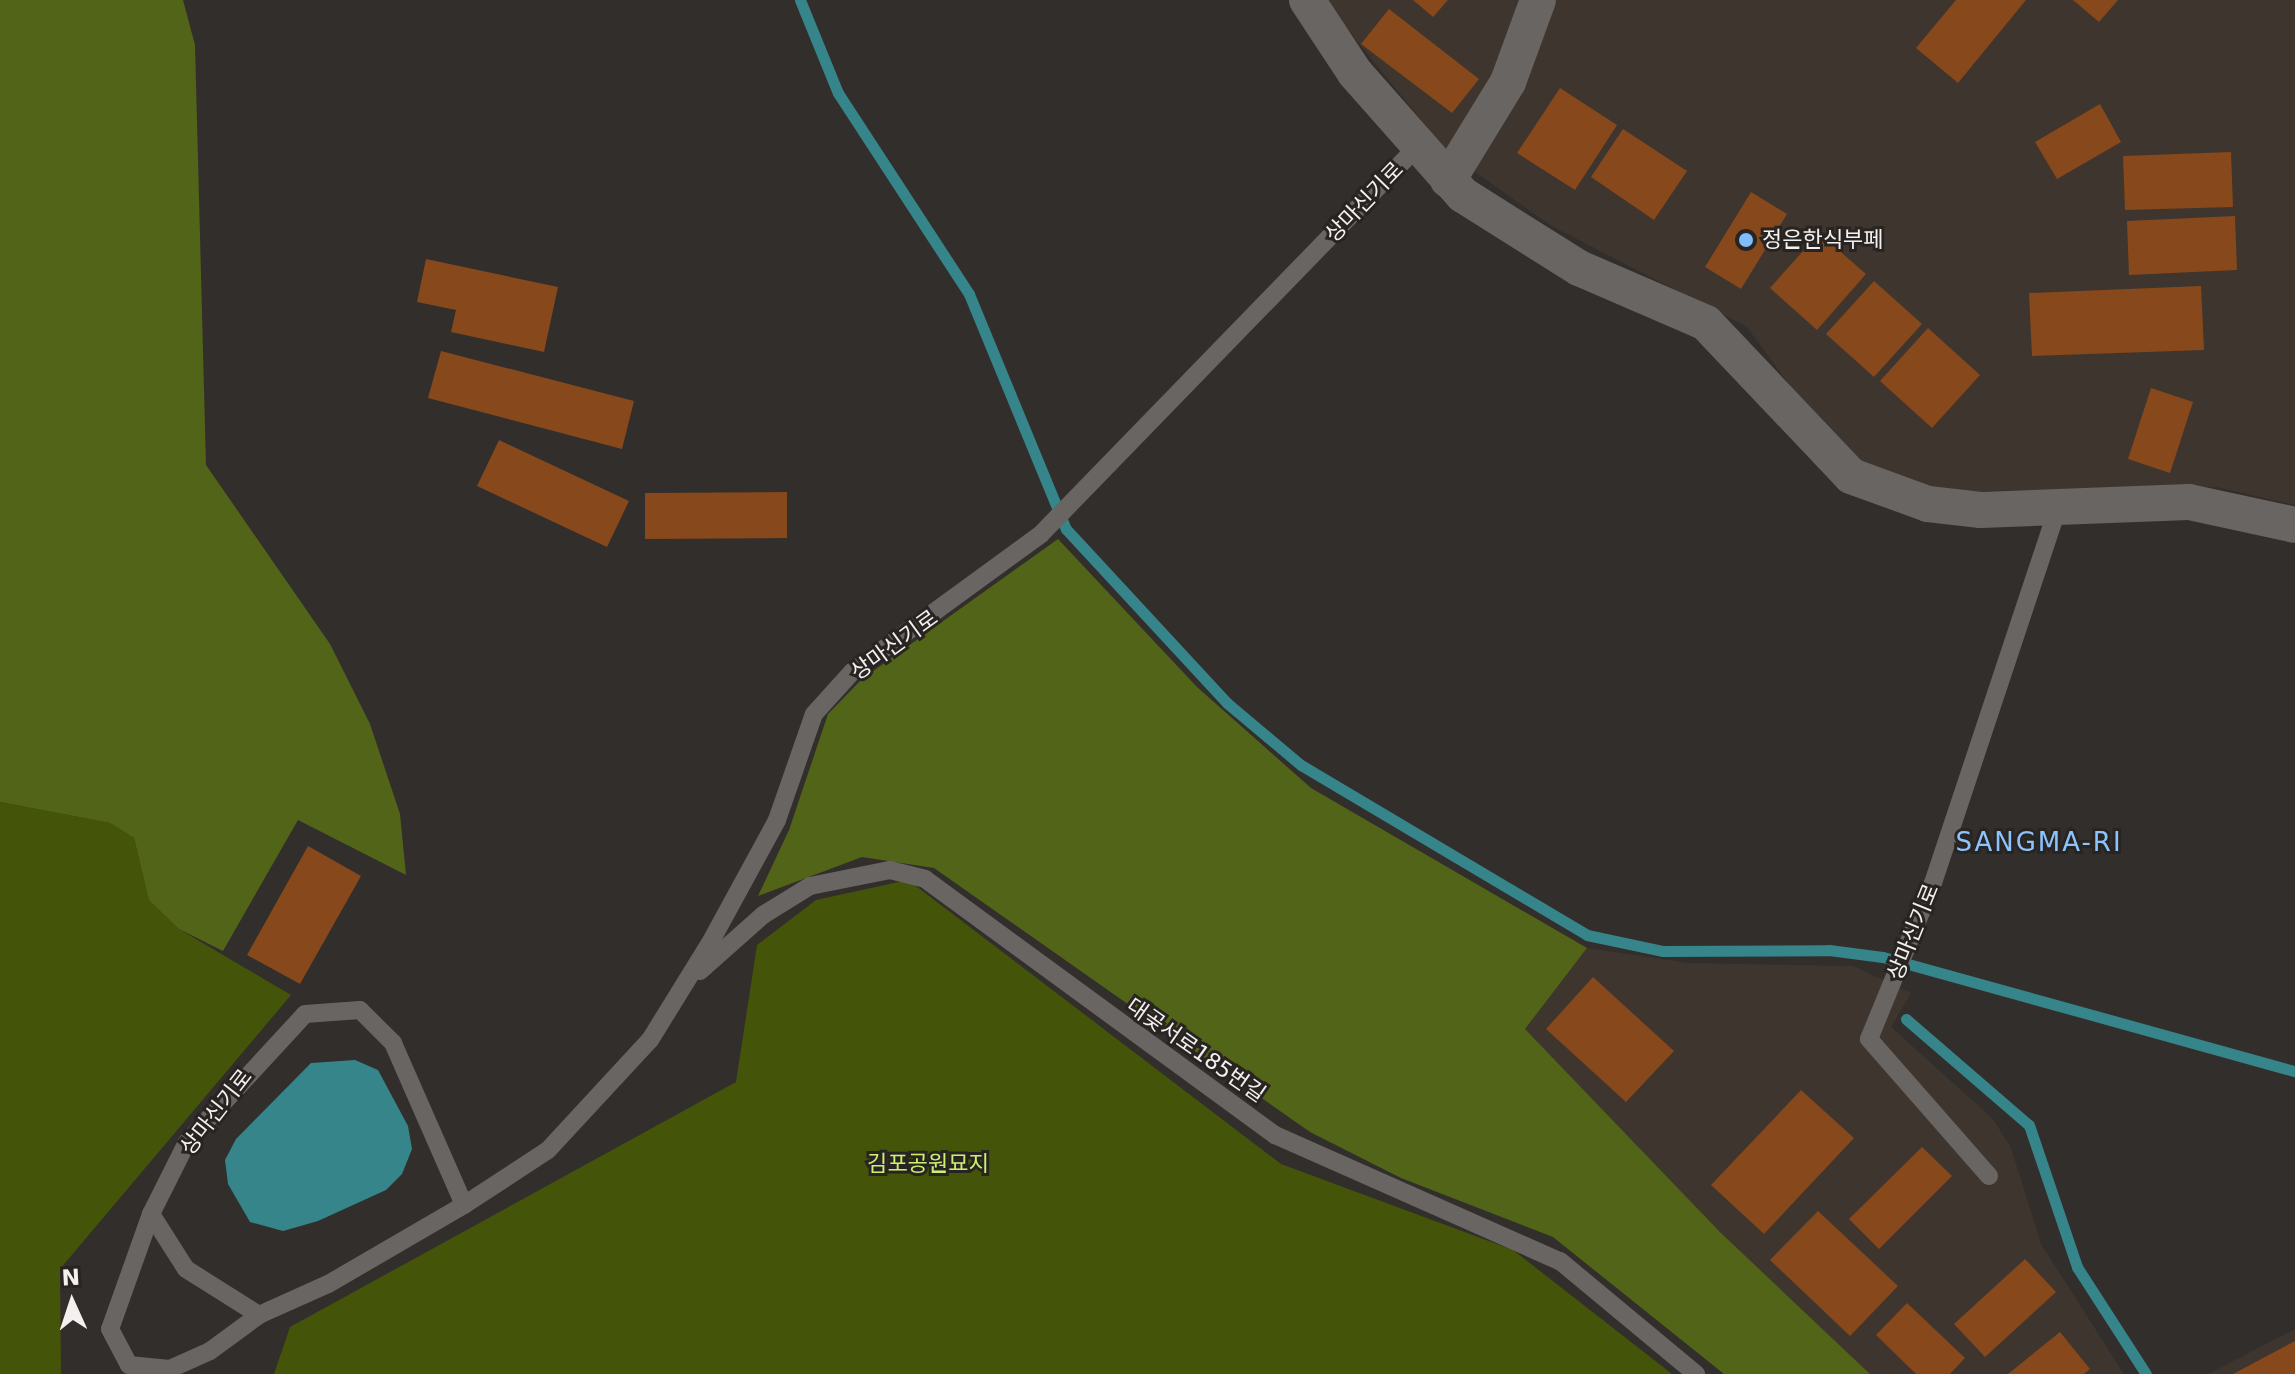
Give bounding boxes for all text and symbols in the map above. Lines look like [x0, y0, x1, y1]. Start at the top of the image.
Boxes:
street label: 상마신기로 [1319, 156, 1409, 248]
place label: 정은한식부페 [1762, 227, 1883, 253]
marker: 정은한식부페 [1737, 231, 1755, 249]
street label: 상마신기로 [845, 605, 943, 685]
district label: SANGMA-RI [1955, 827, 2123, 859]
street label: 상마신기로 [1882, 880, 1944, 984]
street label: 대곶서로185번길 [1121, 992, 1271, 1108]
street label: 상마신기로 [174, 1064, 258, 1160]
park label: 김포공원묘지 [867, 1151, 989, 1177]
north arrow [32, 1262, 112, 1342]
text: N [61, 1265, 81, 1290]

